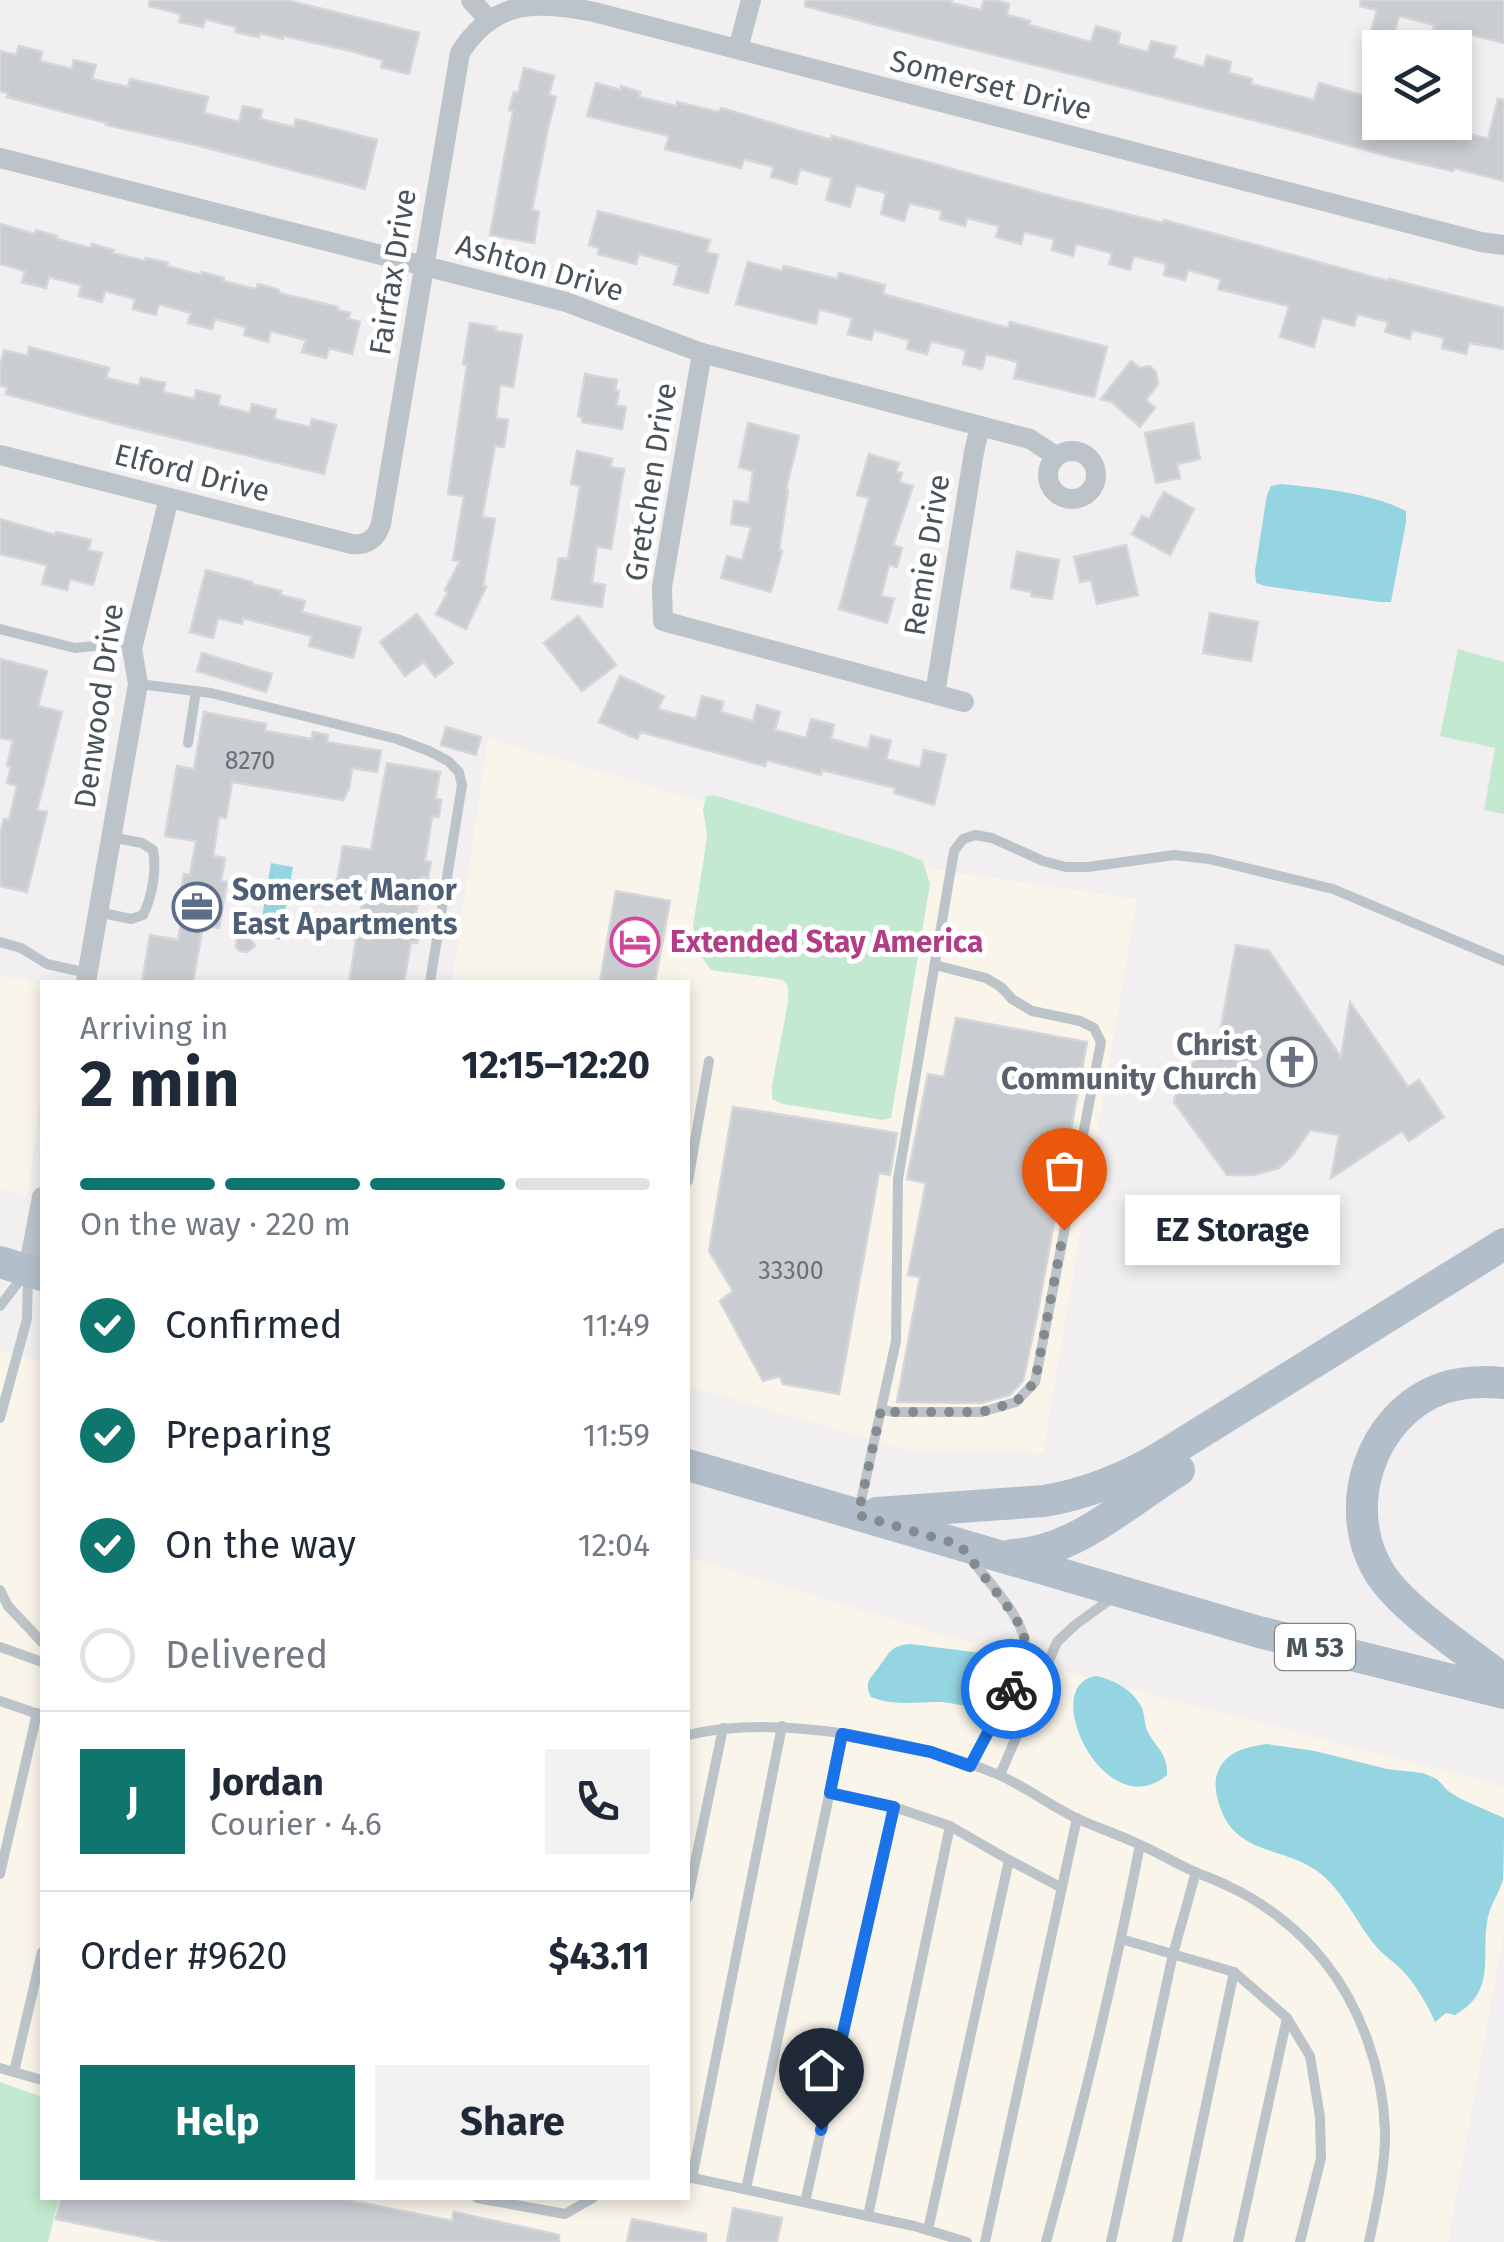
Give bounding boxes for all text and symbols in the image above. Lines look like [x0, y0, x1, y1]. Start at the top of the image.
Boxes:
map controls [1362, 30, 1472, 140]
button: layers [1362, 30, 1472, 140]
street label: Somerset Drive [886, 43, 1096, 127]
street label: Fairfax Drive [362, 186, 424, 358]
street label: Ashton Drive [452, 227, 628, 309]
street label: Gretchen Drive [618, 380, 684, 584]
street label: Elford Drive [111, 436, 273, 510]
street label: Remie Drive [896, 472, 958, 638]
street label: Denwood Drive [67, 601, 131, 811]
house number: 8270 [225, 746, 275, 776]
place label: Somerset Manor East Apartments [232, 872, 458, 942]
office icon: Somerset Manor East Apartments [171, 881, 223, 933]
hotel icon: Extended Stay America [609, 916, 661, 968]
place label: Extended Stay America [670, 924, 983, 960]
text: Arriving in [80, 1009, 228, 1047]
place label: Christ Community Church [1001, 1027, 1257, 1097]
church icon: Christ Community Church [1266, 1036, 1318, 1088]
text: 12:15–12:20 [462, 1042, 650, 1088]
text: 2 min [80, 1045, 240, 1123]
pin [1022, 1128, 1107, 1231]
icon: bag [1037, 1143, 1092, 1198]
callout: EZ Storage [1124, 1195, 1339, 1265]
text: On the way · 220 m [80, 1205, 351, 1243]
text: EZ Storage [1156, 1211, 1309, 1249]
house number: 33300 [758, 1256, 824, 1286]
icon: check [80, 1298, 135, 1353]
text: Confirmed [165, 1302, 343, 1348]
text: 11:49 [582, 1306, 650, 1344]
icon: check [80, 1408, 135, 1463]
text: Preparing [165, 1412, 331, 1458]
text: 11:59 [583, 1416, 650, 1454]
icon: check [80, 1518, 135, 1573]
text: On the way [165, 1522, 356, 1568]
text: 12:04 [578, 1526, 650, 1564]
road number: M 53 [1275, 1624, 1355, 1670]
text: Delivered [165, 1632, 328, 1678]
courier [961, 1639, 1061, 1739]
icon: bike [984, 1662, 1039, 1717]
button: phone [545, 1749, 650, 1854]
text: Jordan [210, 1759, 324, 1805]
text: J [126, 1778, 139, 1824]
text: Courier · 4.6 [210, 1805, 382, 1843]
text: Order #9620 [80, 1933, 287, 1979]
text: $43.11 [549, 1933, 650, 1979]
pin [779, 2028, 864, 2131]
icon: home [794, 2043, 849, 2098]
button: Help [80, 2065, 355, 2180]
button: Share [375, 2065, 650, 2180]

